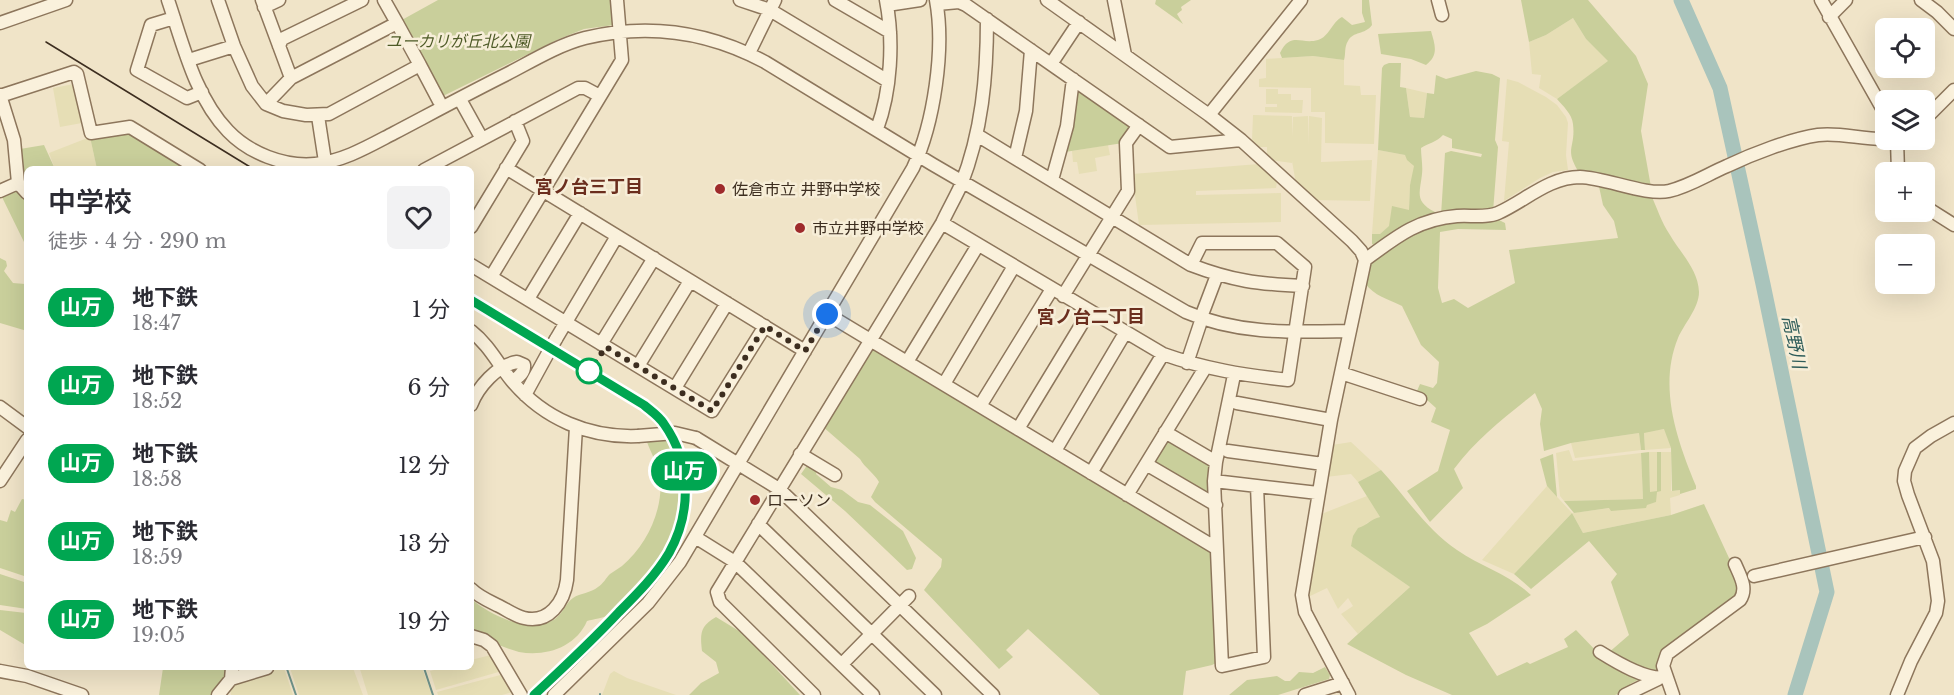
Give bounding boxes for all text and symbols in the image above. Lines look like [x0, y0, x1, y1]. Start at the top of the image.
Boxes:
map controls [1875, 18, 1935, 294]
button: locate [1875, 18, 1935, 78]
park label: ユーカリが丘北公園 [386, 31, 532, 51]
button: layers [1875, 90, 1935, 150]
button: + [1875, 162, 1935, 222]
district label: 宮ノ台三丁目 [535, 176, 643, 198]
place label: 佐倉市立 井野中学校 [732, 179, 881, 199]
marker: 佐倉市立 井野中学校 [713, 182, 727, 196]
text: 中学校 [48, 185, 132, 220]
button: heart [387, 186, 450, 249]
place label: 市立井野中学校 [812, 218, 924, 238]
marker: 市立井野中学校 [793, 221, 807, 235]
text: 徒歩 · 4 分 · 290 m [48, 229, 226, 253]
button: − [1875, 234, 1935, 294]
text: 地下鉄 [132, 284, 198, 311]
text: 山万 [60, 294, 102, 320]
text: 1 分 [412, 296, 450, 323]
your location [812, 299, 842, 329]
district label: 宮ノ台二丁目 [1037, 306, 1145, 328]
text: 18:47 [132, 311, 180, 335]
water label: 高野川 [1778, 313, 1811, 373]
unlabelled marker [576, 358, 602, 384]
text: 地下鉄 [132, 362, 198, 389]
text: 山万 [60, 372, 102, 398]
text: 6 分 [408, 374, 450, 401]
text: 18:52 [132, 389, 182, 413]
text: 地下鉄 [132, 440, 198, 467]
text: 山万 [60, 450, 102, 476]
text: 12 分 [398, 452, 450, 479]
line badge: 山万 [657, 452, 711, 490]
text: 山万 [663, 458, 705, 484]
text: 18:58 [132, 467, 182, 491]
place label: ローソン [767, 490, 831, 510]
marker: ローソン [748, 493, 762, 507]
text: 地下鉄 [132, 518, 198, 545]
text: 山万 [60, 528, 102, 554]
text: 13 分 [398, 530, 450, 557]
text: 18:59 [132, 545, 183, 569]
text: 地下鉄 [132, 596, 198, 623]
text: 山万 [60, 606, 102, 632]
text: 19 分 [398, 608, 450, 635]
text: 19:05 [132, 623, 185, 647]

